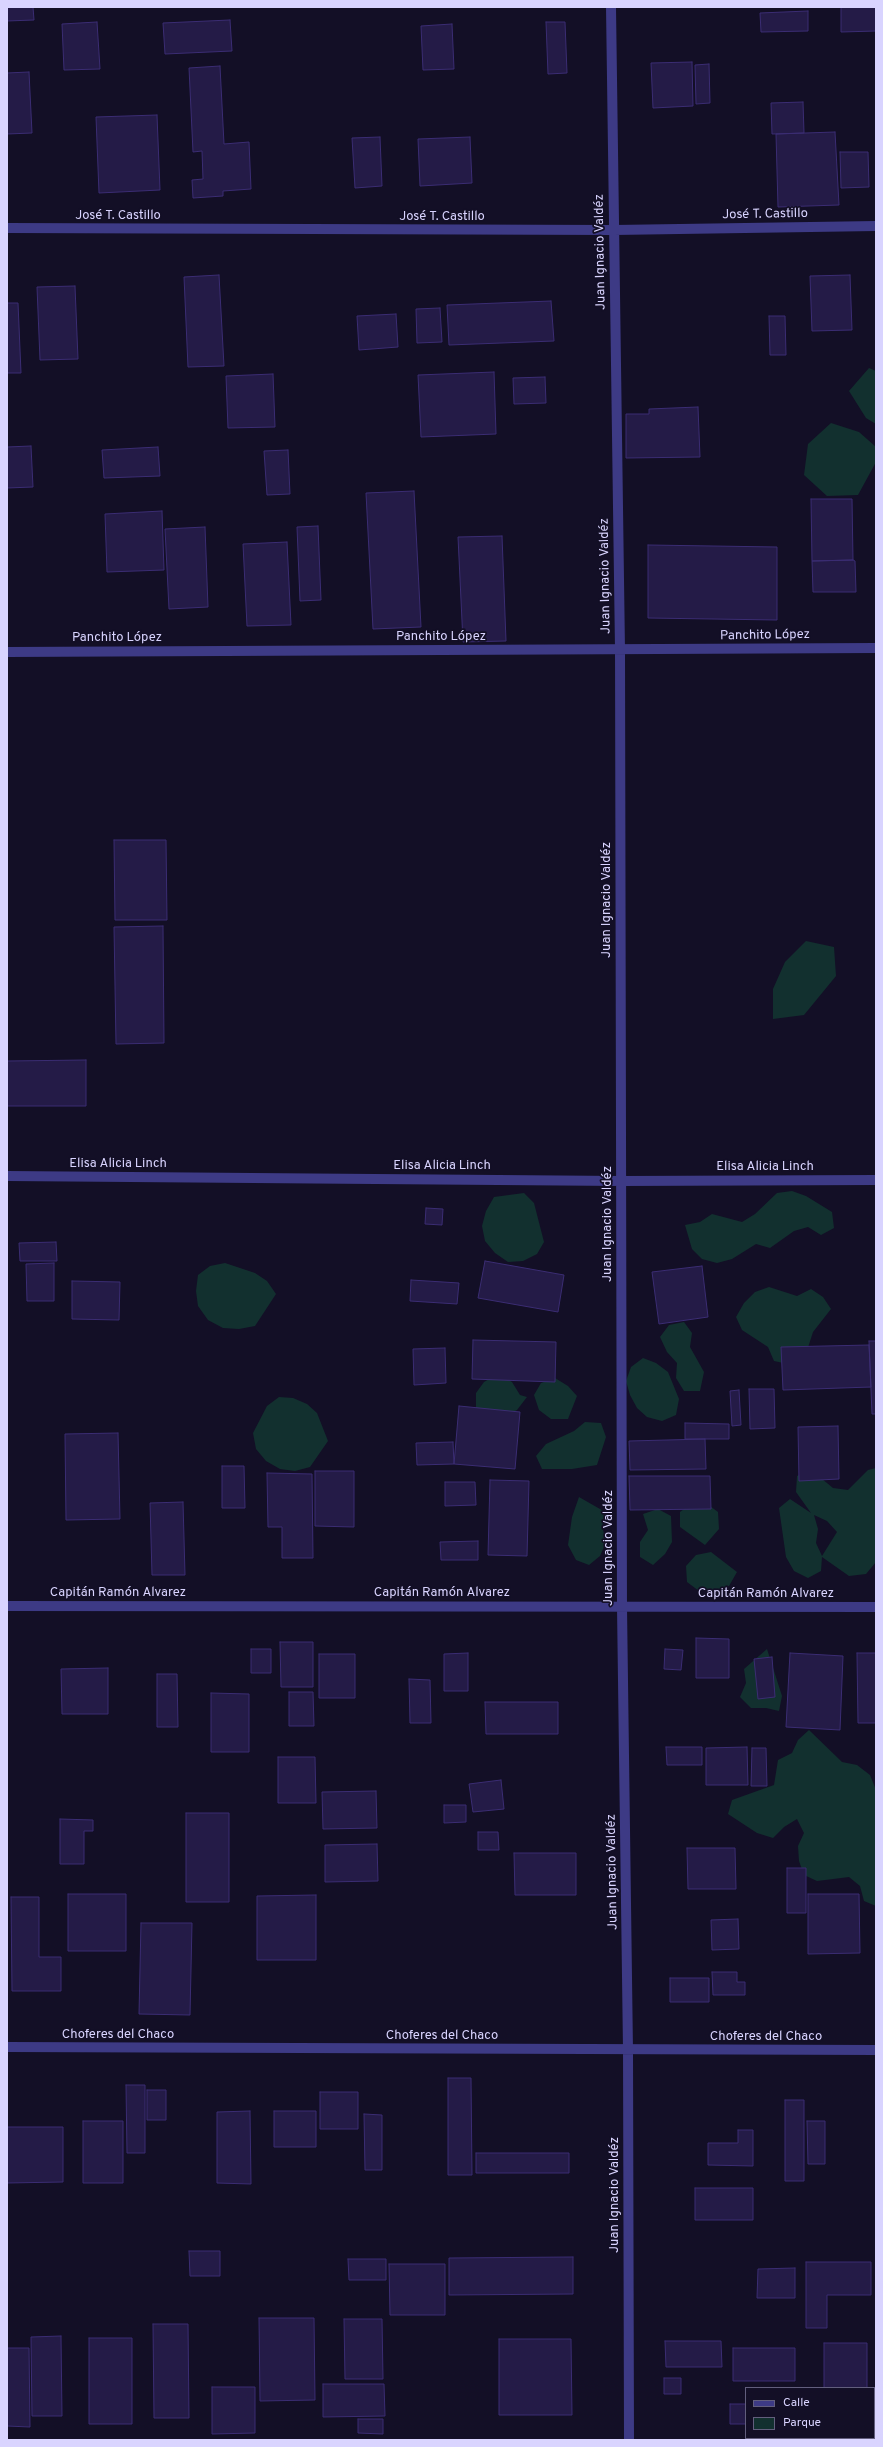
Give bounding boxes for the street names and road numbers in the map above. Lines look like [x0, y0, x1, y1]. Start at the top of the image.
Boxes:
street label: Juan Ignacio Valdéz [592, 194, 610, 310]
street label: José T. Castillo [722, 206, 808, 224]
street label: José T. Castillo [75, 208, 161, 224]
street label: José T. Castillo [399, 209, 485, 225]
street label: Juan Ignacio Valdéz [597, 518, 615, 634]
street label: Panchito López [720, 627, 810, 645]
street label: Panchito López [396, 629, 486, 645]
street label: Panchito López [72, 630, 162, 646]
street label: Juan Ignacio Valdéz [599, 842, 615, 958]
street label: Elisa Alicia Linch [69, 1156, 167, 1172]
street label: Elisa Alicia Linch [393, 1158, 491, 1174]
street label: Elisa Alicia Linch [716, 1159, 814, 1175]
street label: Juan Ignacio Valdéz [600, 1166, 616, 1282]
street label: Juan Ignacio Valdéz [601, 1490, 617, 1606]
street label: Capitán Ramón Alvarez [50, 1585, 186, 1601]
street label: Capitán Ramón Alvarez [374, 1585, 510, 1601]
street label: Capitán Ramón Alvarez [698, 1586, 834, 1602]
street label: Juan Ignacio Valdéz [604, 1814, 622, 1930]
street label: Choferes del Chaco [62, 2027, 174, 2043]
street label: Choferes del Chaco [386, 2028, 498, 2044]
street label: Choferes del Chaco [710, 2029, 822, 2045]
street label: Juan Ignacio Valdéz [607, 2137, 623, 2253]

